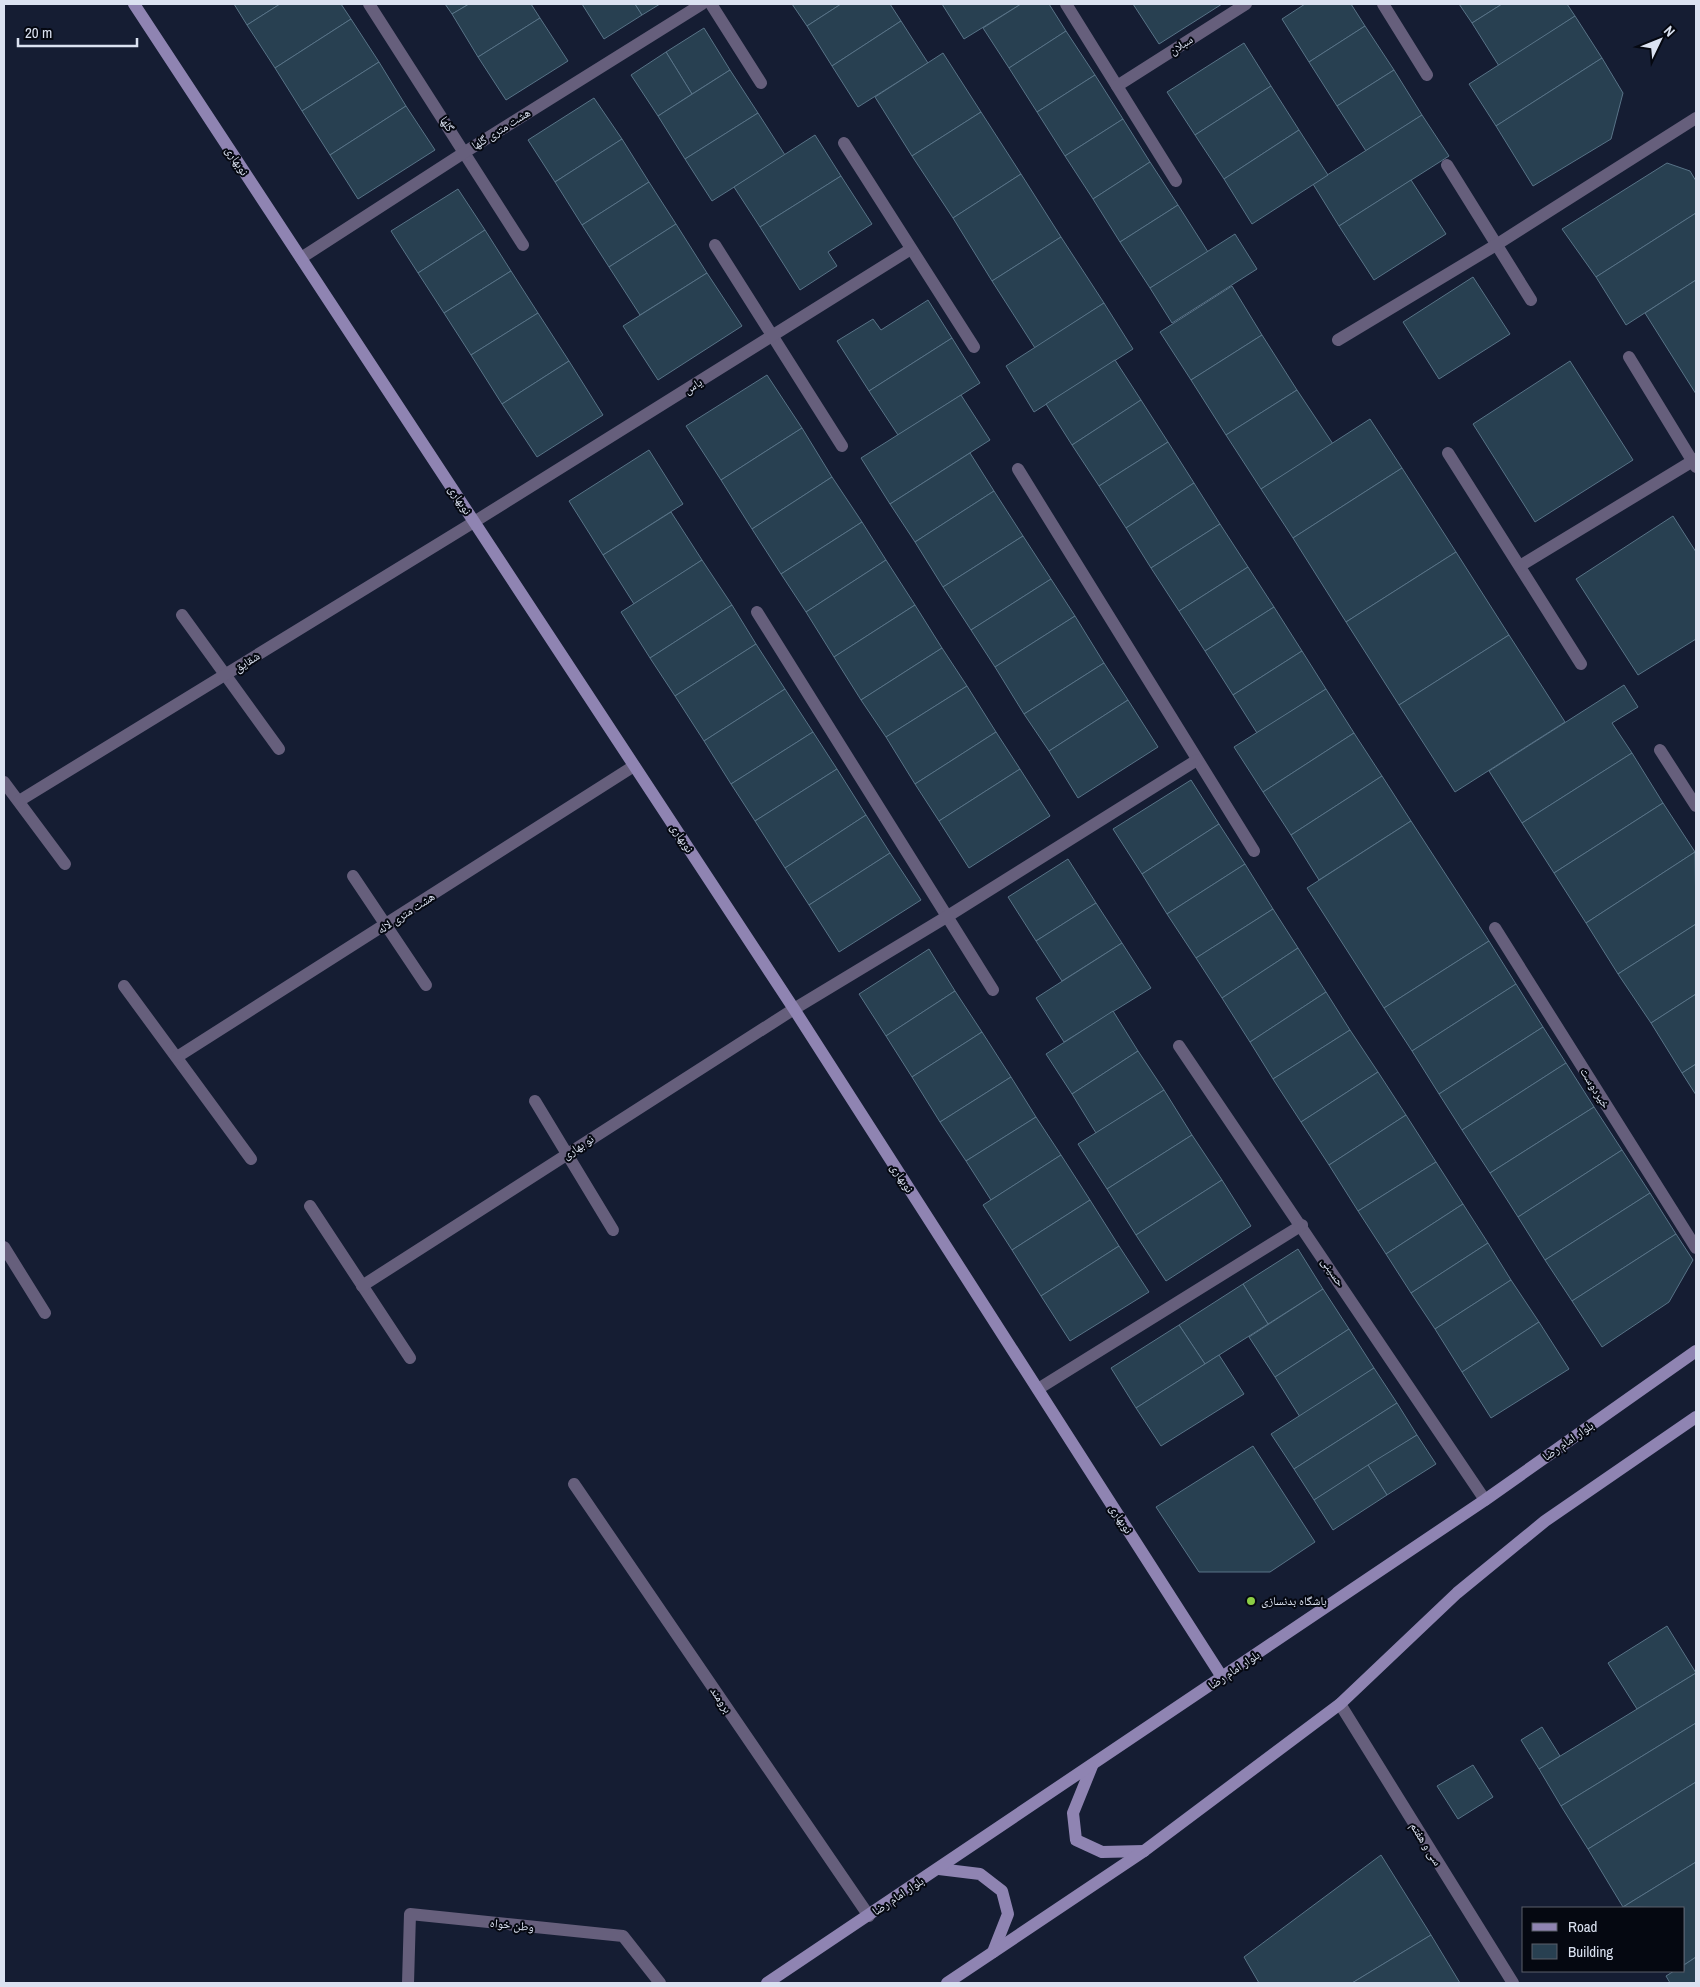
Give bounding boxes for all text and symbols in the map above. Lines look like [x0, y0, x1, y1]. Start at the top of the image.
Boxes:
scale bar [18, 15, 136, 47]
north arrow [1635, 15, 1685, 65]
text: 20 m [25, 22, 52, 43]
text: N [1660, 22, 1679, 40]
street label: سبلان [1166, 31, 1196, 59]
street label: هشت متری گلها [468, 104, 534, 154]
street label: گلها [436, 113, 458, 135]
street label: نوبهاری [222, 143, 252, 179]
street label: یاس [681, 374, 706, 398]
street label: نوبهاری [445, 482, 475, 518]
street label: شقایق [231, 648, 263, 676]
street label: نوبهاری [667, 820, 697, 856]
street label: هشت متری لاله [374, 888, 438, 938]
street label: خیردوست [1576, 1065, 1614, 1112]
street label: نو بهاری [559, 1131, 597, 1163]
street label: نوبهاری [887, 1160, 917, 1196]
street label: حسینی [1318, 1254, 1349, 1290]
street label: بلوار امام رضا [1539, 1417, 1597, 1465]
street label: نوبهاری [1106, 1501, 1136, 1537]
place label: باشگاه بدنسازی [1261, 1593, 1327, 1609]
marker: باشگاه بدنسازی [1245, 1595, 1257, 1607]
street label: بلوار امام رضا [1205, 1647, 1263, 1693]
street label: برومند [706, 1684, 736, 1716]
street label: سی و هفتم [1406, 1819, 1446, 1869]
street label: بلوار امام رضا [869, 1873, 927, 1919]
legend [1522, 1907, 1685, 1972]
street label: وطن خواه [489, 1915, 535, 1935]
text: Road [1568, 1916, 1597, 1937]
text: Building [1568, 1941, 1613, 1962]

